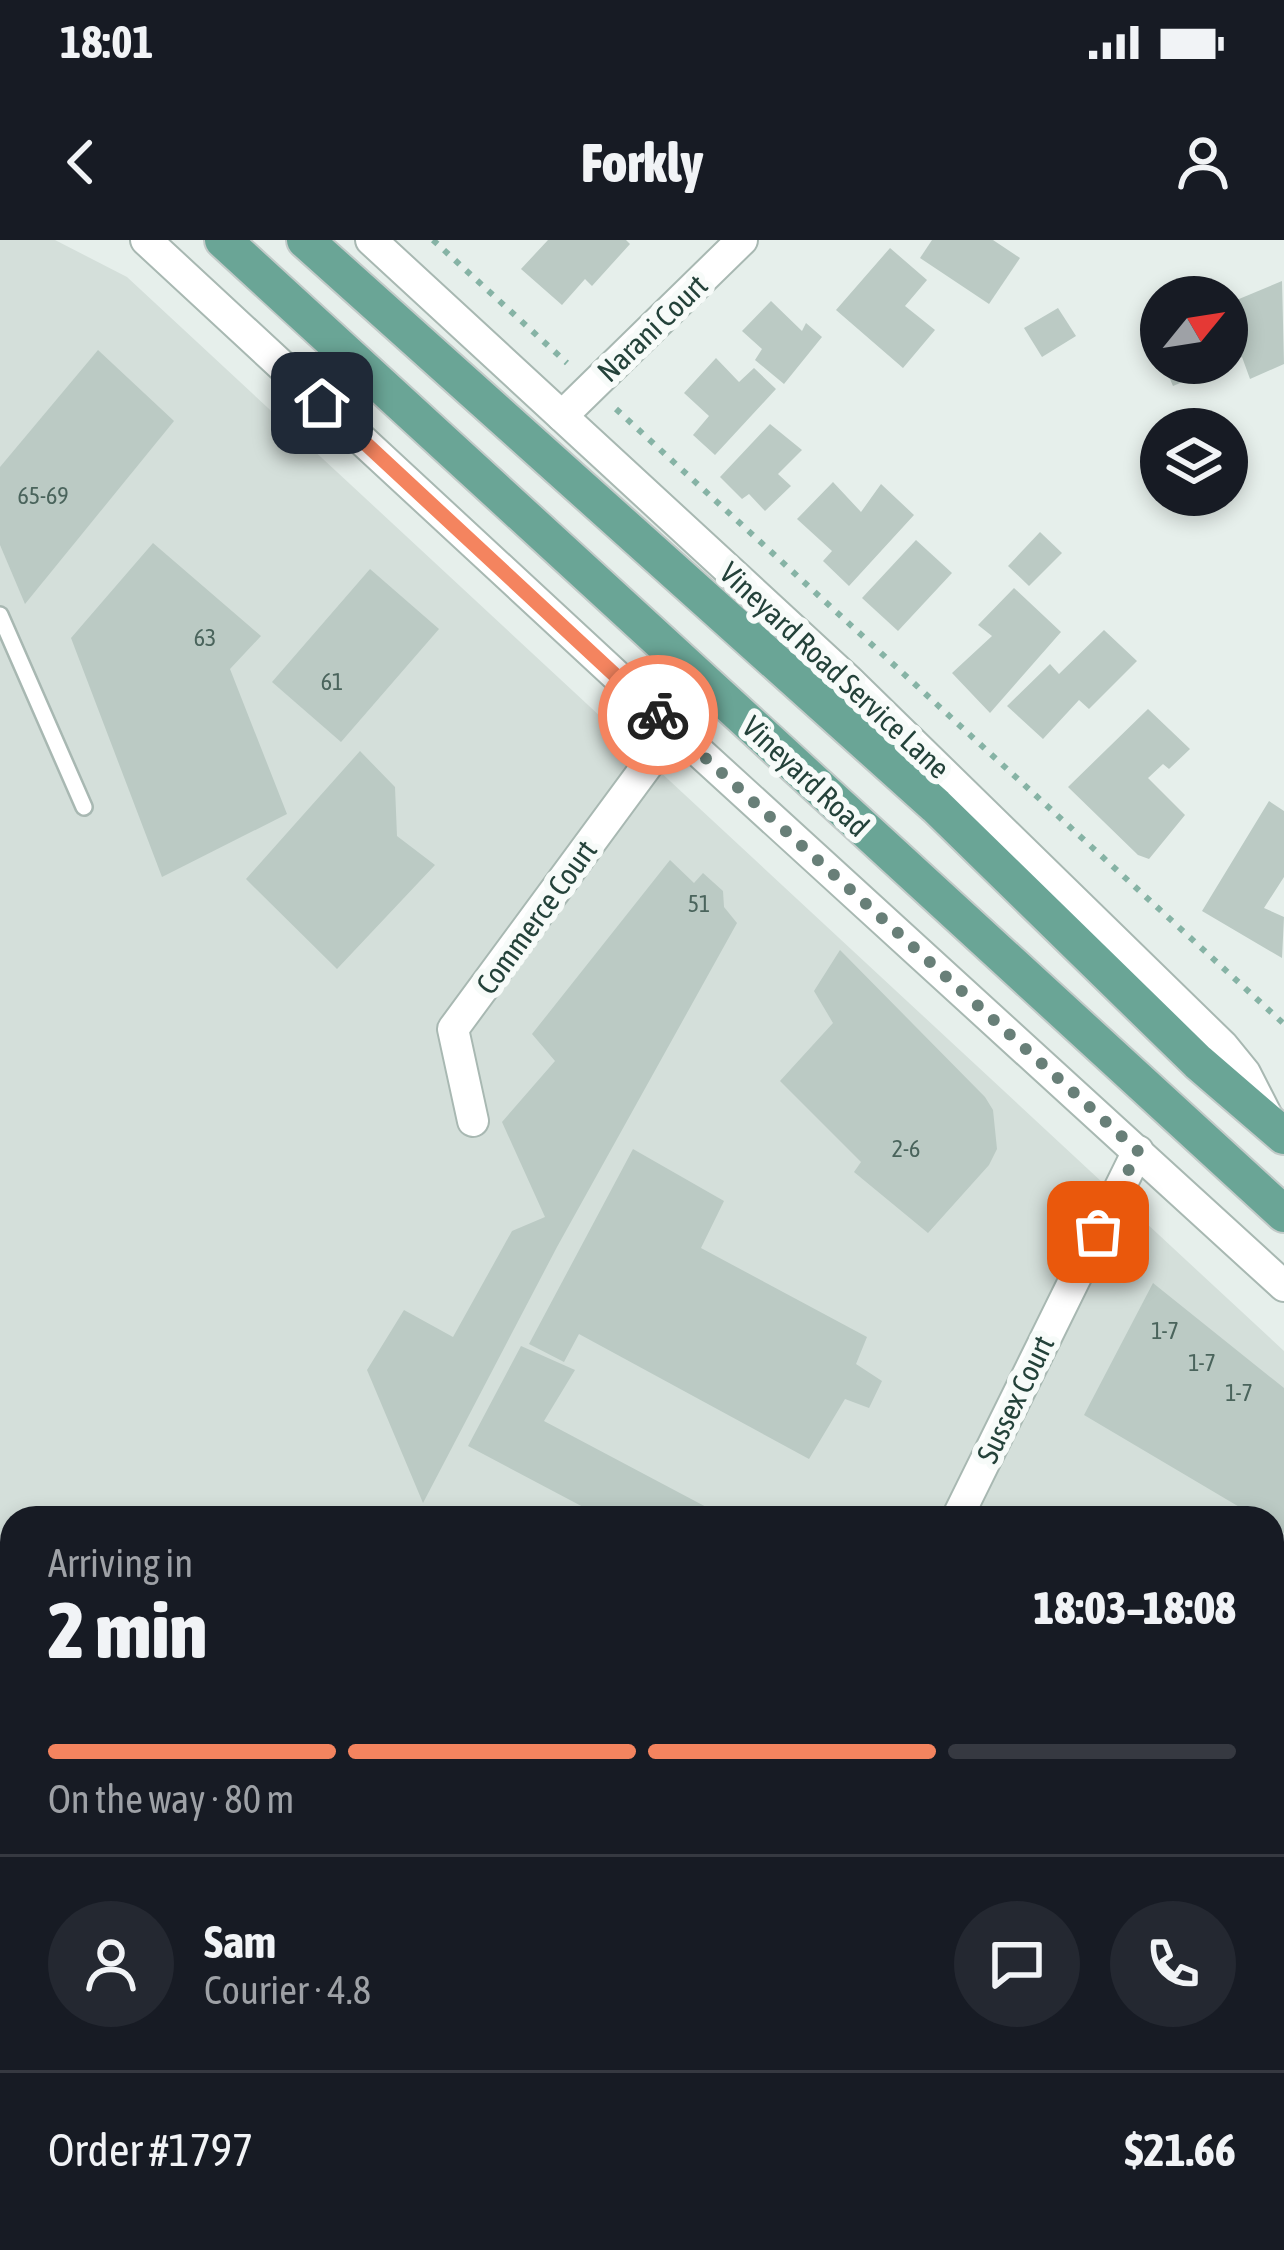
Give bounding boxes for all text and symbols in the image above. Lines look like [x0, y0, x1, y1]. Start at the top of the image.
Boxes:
text: 18:01 [60, 16, 154, 68]
icon: back [48, 129, 114, 195]
icon: person [1170, 129, 1236, 195]
text: Forkly [581, 132, 703, 193]
street label: Narani Court [590, 268, 714, 388]
north arrow [1140, 276, 1248, 384]
map controls [1140, 276, 1248, 516]
pin [271, 352, 373, 454]
icon: home [289, 370, 355, 436]
button: layers [1140, 408, 1248, 516]
house number: 65-69 [17, 482, 69, 509]
street label: Vineyard Road Service Lane [713, 554, 957, 786]
house number: 63 [194, 624, 216, 651]
courier [598, 655, 718, 775]
house number: 61 [321, 668, 343, 695]
icon: bike [625, 682, 691, 748]
street label: Vineyard Road [735, 708, 877, 844]
street label: Commerce Court [469, 834, 603, 1000]
house number: 51 [688, 890, 710, 917]
house number: 2-6 [892, 1135, 920, 1162]
pin [1047, 1181, 1149, 1283]
icon: bag [1065, 1199, 1131, 1265]
house number: 1-7 [1151, 1317, 1179, 1344]
street label: Sussex Court [970, 1330, 1060, 1468]
house number: 1-7 [1188, 1349, 1216, 1376]
house number: 1-7 [1225, 1379, 1253, 1406]
text: Arriving in [48, 1541, 193, 1585]
text: 18:03–18:08 [1033, 1582, 1236, 1634]
text: 2 min [48, 1585, 207, 1675]
text: On the way · 80 m [48, 1777, 294, 1821]
button: person [48, 1901, 174, 2027]
button: chat [954, 1901, 1080, 2027]
button: phone [1110, 1901, 1236, 2027]
text: Sam [204, 1916, 276, 1968]
text: Courier · 4.8 [204, 1968, 371, 2012]
text: Order #1797 [48, 2124, 253, 2176]
text: $21.66 [1124, 2124, 1236, 2176]

